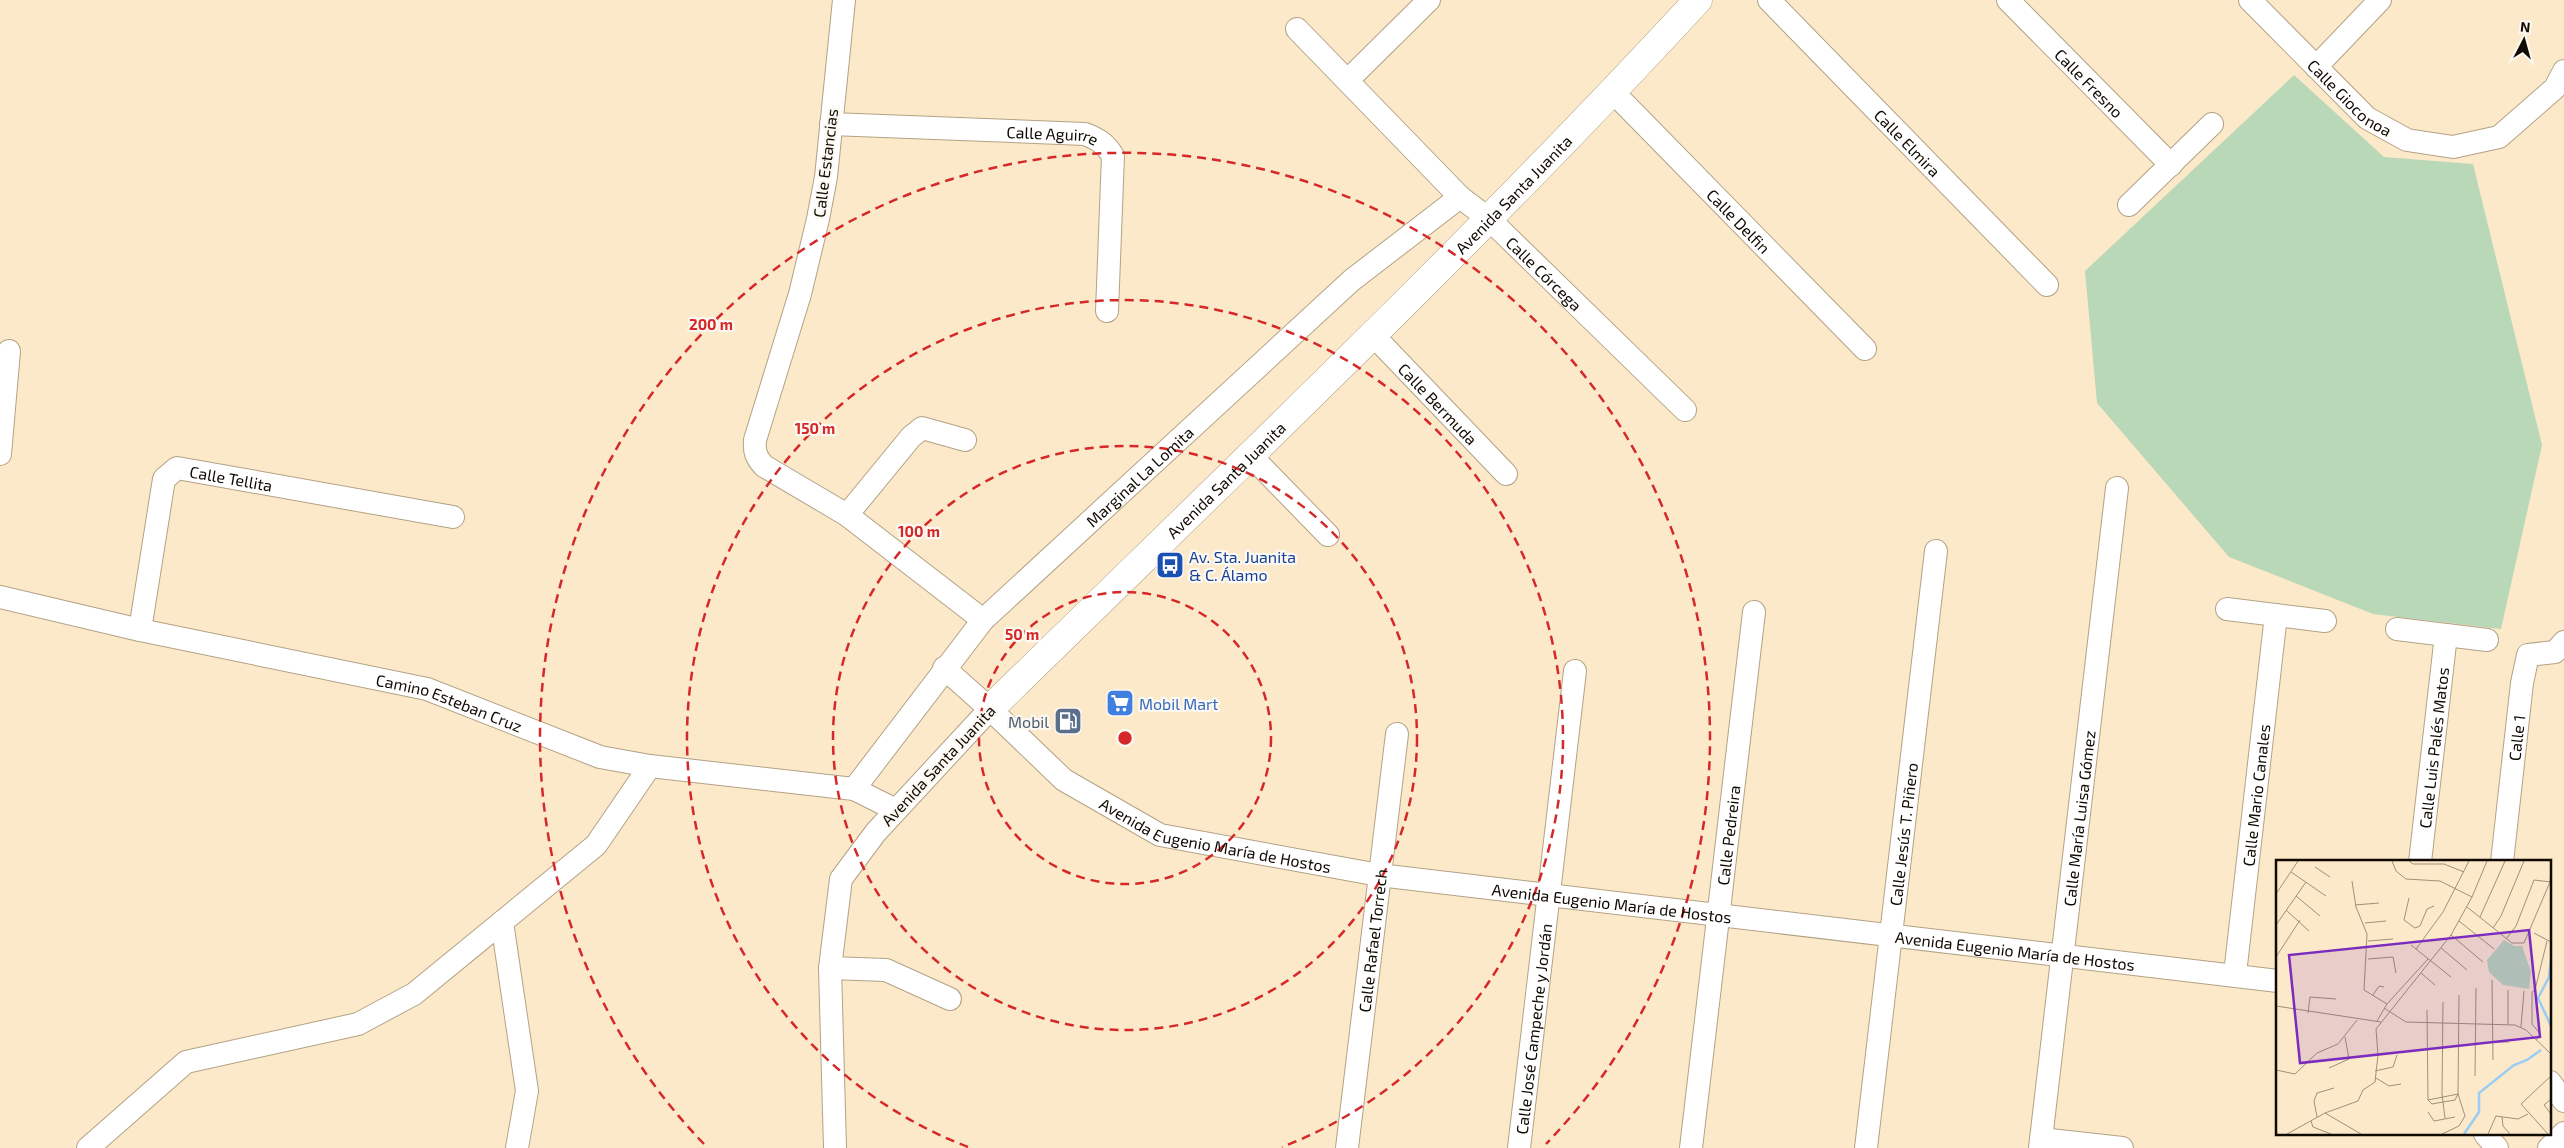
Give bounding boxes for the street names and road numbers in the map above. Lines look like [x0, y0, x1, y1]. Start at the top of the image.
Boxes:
street label: Calle Fresno [2051, 44, 2128, 121]
street label: Calle Gioconoa [2304, 55, 2395, 139]
street label: Calle Elmira [1871, 105, 1945, 180]
street label: Calle Estancias [809, 107, 841, 219]
street label: Calle Aguirre [1006, 121, 1102, 148]
street label: Avenida Santa Juanita [1451, 131, 1575, 257]
street label: Calle Delfin [1703, 184, 1775, 257]
street label: Calle Córcega [1503, 232, 1586, 314]
street label: Calle Bermuda [1395, 359, 1482, 448]
street label: Avenida Santa Juanita [1162, 417, 1289, 541]
street label: Marginal La Lomita [1082, 422, 1197, 530]
street label: Calle Tellita [188, 461, 274, 494]
street label: Calle Luis Palés Matos [2414, 666, 2452, 829]
street label: Camino Esteban Cruz [375, 669, 525, 735]
street label: Avenida Santa Juanita [877, 701, 999, 829]
street label: Calle 1 [2504, 714, 2528, 762]
street label: Calle Mario Canales [2238, 723, 2273, 867]
street label: Calle María Luisa Gómez [2059, 729, 2098, 907]
street label: Calle Jesús T. Piñero [1885, 761, 1921, 907]
street label: Calle Pedreira [1712, 784, 1743, 886]
street label: Avenida Eugenio María de Hostos [1097, 793, 1333, 876]
street label: Calle Rafael Torrech [1354, 868, 1390, 1013]
street label: Avenida Eugenio María de Hostos [1491, 879, 1733, 926]
street label: Calle José Campeche y Jordán [1511, 922, 1555, 1135]
street label: Avenida Eugenio María de Hostos [1894, 926, 2136, 974]

